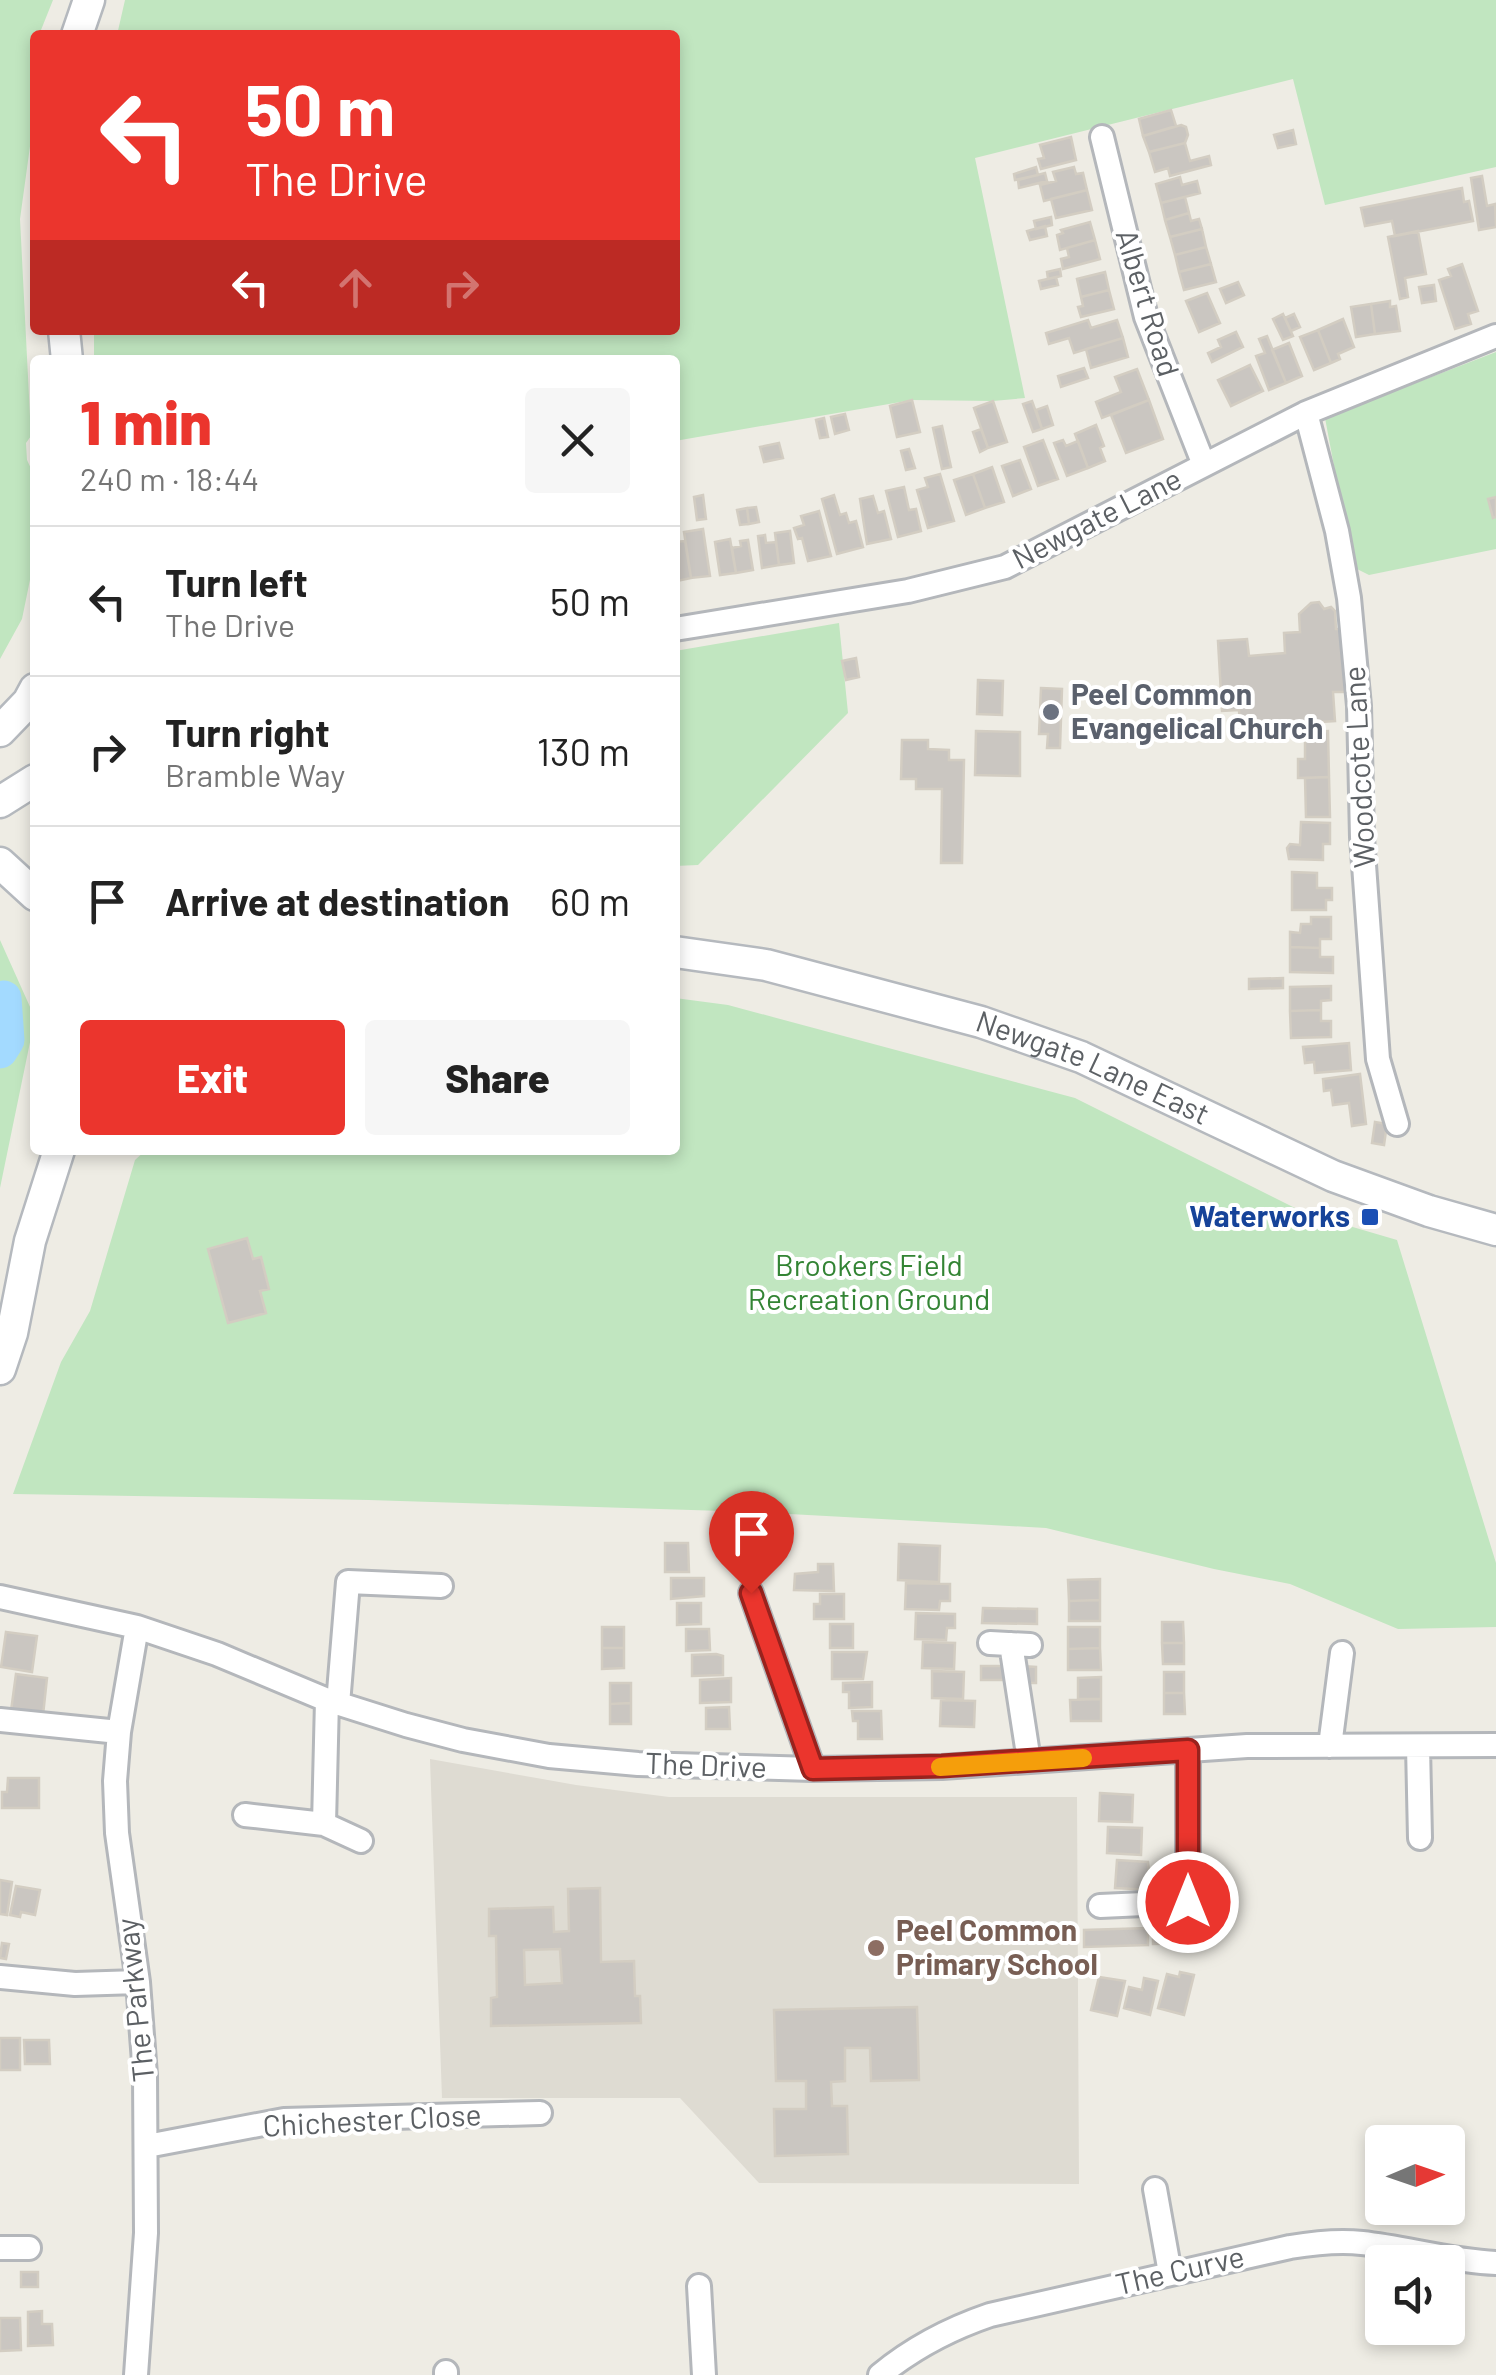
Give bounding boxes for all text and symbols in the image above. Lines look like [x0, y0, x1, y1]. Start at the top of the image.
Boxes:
text: 50 m [245, 66, 395, 150]
icon: left [80, 70, 210, 200]
text: The Drive [245, 151, 428, 205]
street label: Albert Road [1109, 225, 1188, 380]
icon: left [223, 260, 278, 315]
icon: ahead [328, 260, 383, 315]
icon: right [433, 260, 488, 315]
text: 1 min [80, 385, 212, 457]
button: close [525, 388, 630, 493]
text: 240 m · 18:44 [80, 459, 259, 497]
street label: Newgate Lane [1006, 459, 1187, 575]
text: Turn left [165, 559, 308, 605]
icon: left [80, 574, 135, 629]
text: 50 m [550, 578, 630, 624]
text: The Drive [165, 605, 295, 643]
street label: Woodcote Lane [1335, 665, 1381, 869]
place label: Peel Common Evangelical Church [1071, 675, 1323, 745]
marker: Peel Common Evangelical Church [1040, 701, 1062, 723]
text: Turn right [165, 709, 330, 755]
icon: right [80, 724, 135, 779]
text: 130 m [537, 728, 630, 774]
text: Bramble Way [165, 755, 345, 793]
icon: arrive [80, 874, 135, 929]
text: Arrive at destination [165, 878, 510, 924]
text: 60 m [550, 878, 630, 924]
street label: Newgate Lane East [972, 1002, 1216, 1131]
button: Exit [80, 1020, 345, 1135]
button: Share [365, 1020, 630, 1135]
place label: Waterworks [1189, 1197, 1350, 1233]
marker: Waterworks [1359, 1206, 1381, 1228]
park label: Brookers Field Recreation Ground [748, 1246, 990, 1316]
pin [709, 1491, 794, 1594]
icon: arrive [724, 1506, 779, 1561]
street label: The Drive [645, 1744, 768, 1784]
position arrow [1136, 1850, 1240, 1954]
place label: Peel Common Primary School [896, 1911, 1098, 1981]
street label: The Parkway [108, 1916, 160, 2084]
marker: Peel Common Primary School [865, 1937, 887, 1959]
street label: Chichester Close [262, 2095, 482, 2143]
north arrow [1365, 2125, 1465, 2225]
map controls [1365, 2125, 1465, 2345]
street label: The Curve [1112, 2237, 1247, 2301]
button: sound [1365, 2245, 1465, 2345]

